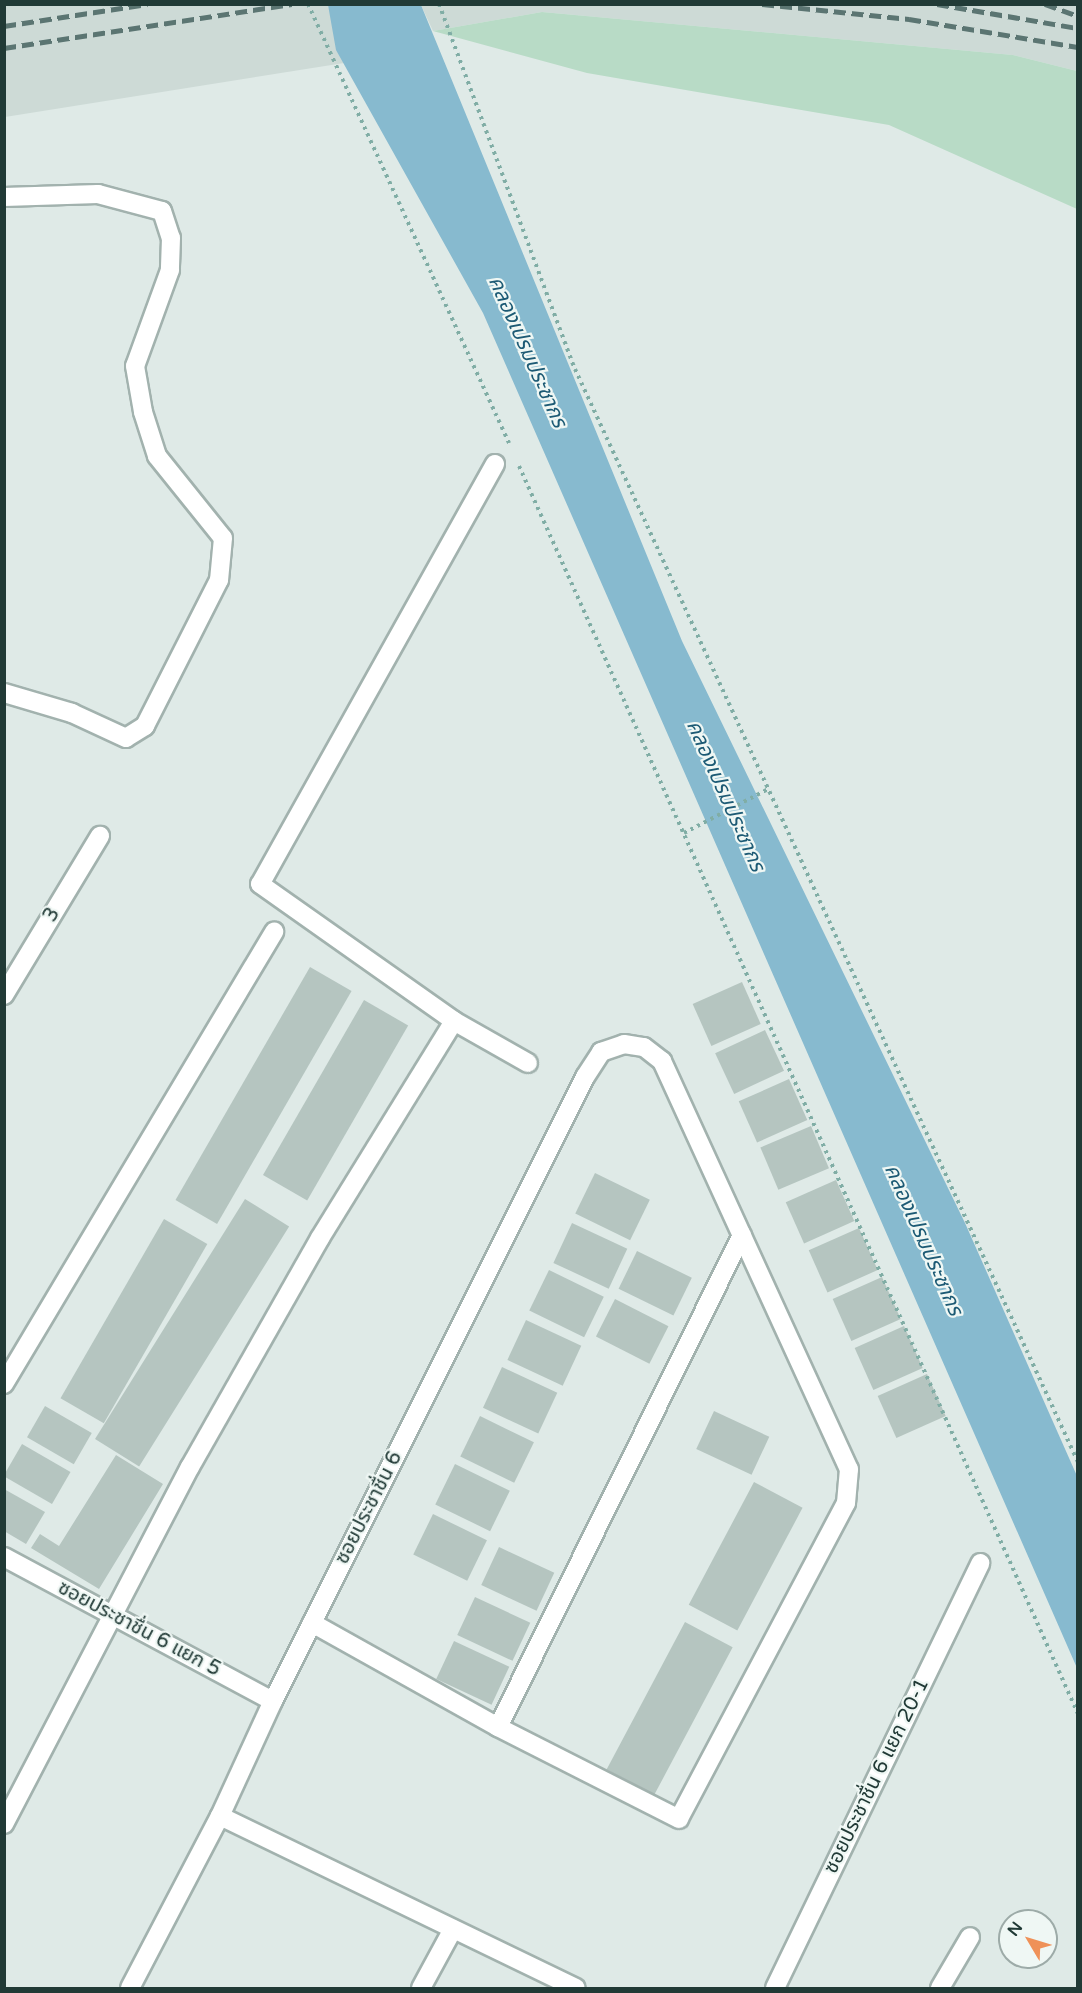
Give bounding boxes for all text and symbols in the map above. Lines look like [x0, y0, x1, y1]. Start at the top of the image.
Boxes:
water label: คลองเปรมประชากร [482, 272, 572, 432]
water label: คลองเปรมประชากร [680, 716, 770, 876]
street label: 3 [38, 903, 66, 927]
water label: คลองเปรมประชากร [878, 1160, 968, 1320]
street label: ซอยประชาชื่น 6 [330, 1448, 408, 1568]
street label: ซอยประชาชื่น 6 แยก 5 [54, 1576, 224, 1682]
street label: ซอยประชาชื่น 6 แยก 20-1 [819, 1675, 935, 1877]
north arrow [998, 1909, 1058, 1969]
text: N [1004, 1918, 1027, 1940]

